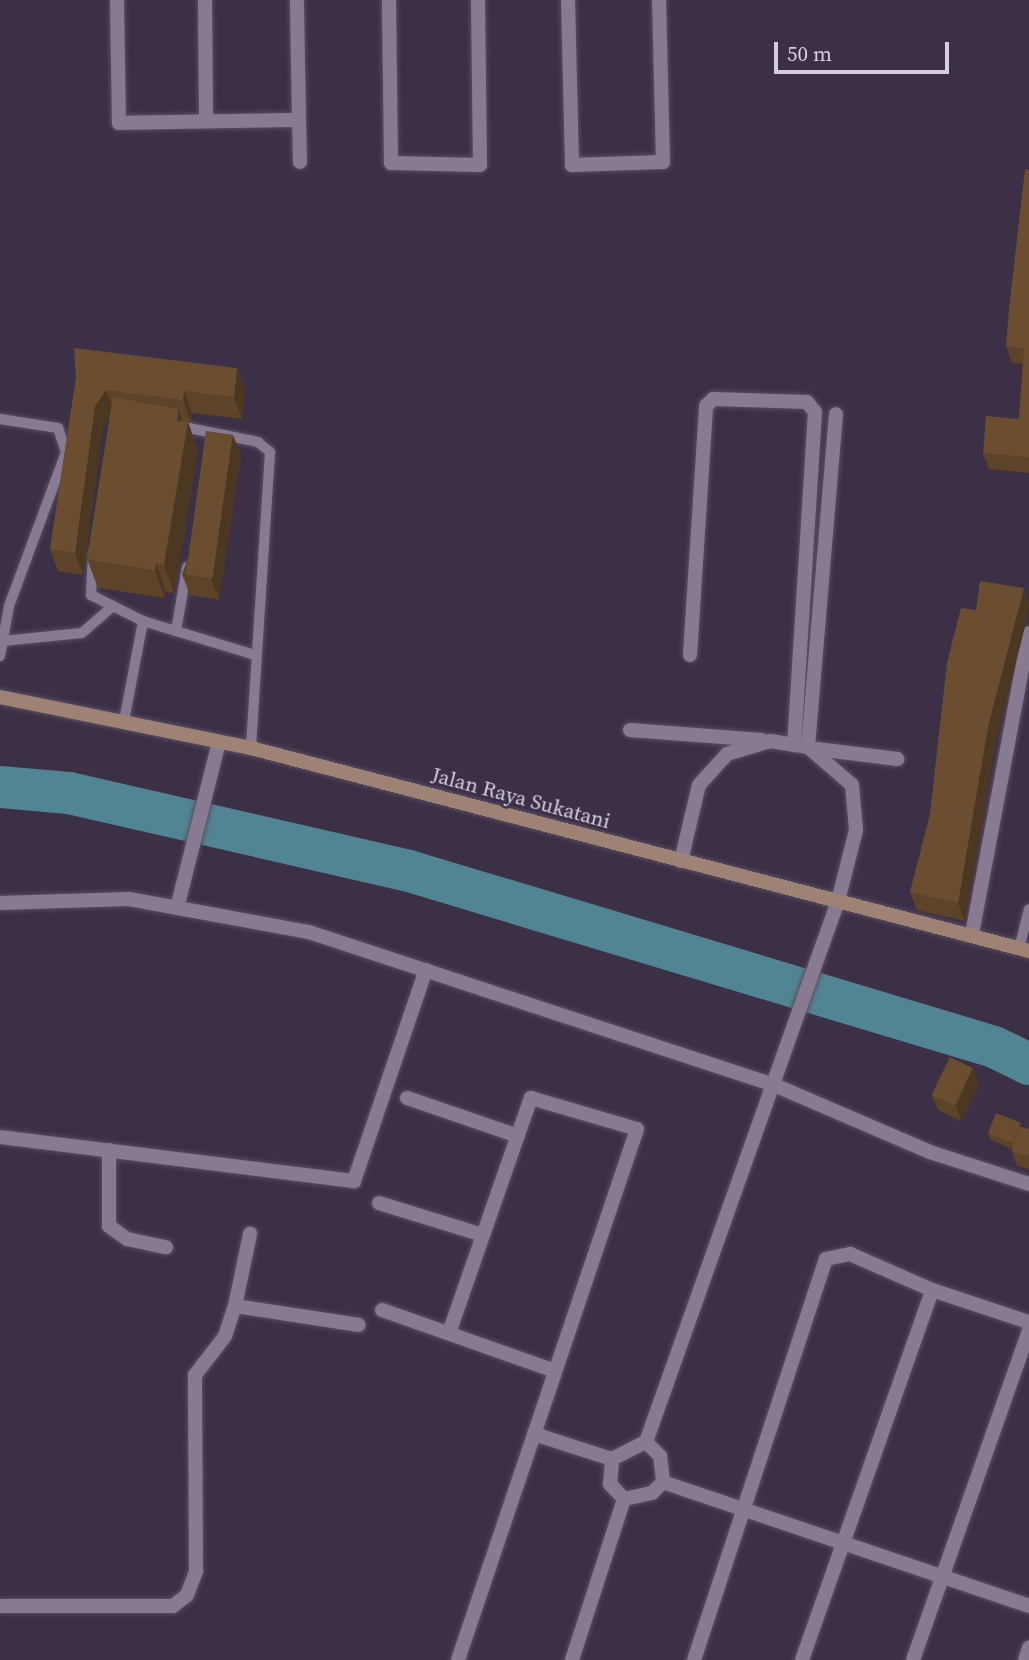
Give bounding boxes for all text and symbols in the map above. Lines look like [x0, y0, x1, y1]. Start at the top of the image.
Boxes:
scale bar [777, 28, 952, 72]
text: 50 m [787, 39, 832, 68]
street label: Jalan Raya Sukatani [429, 762, 613, 834]

